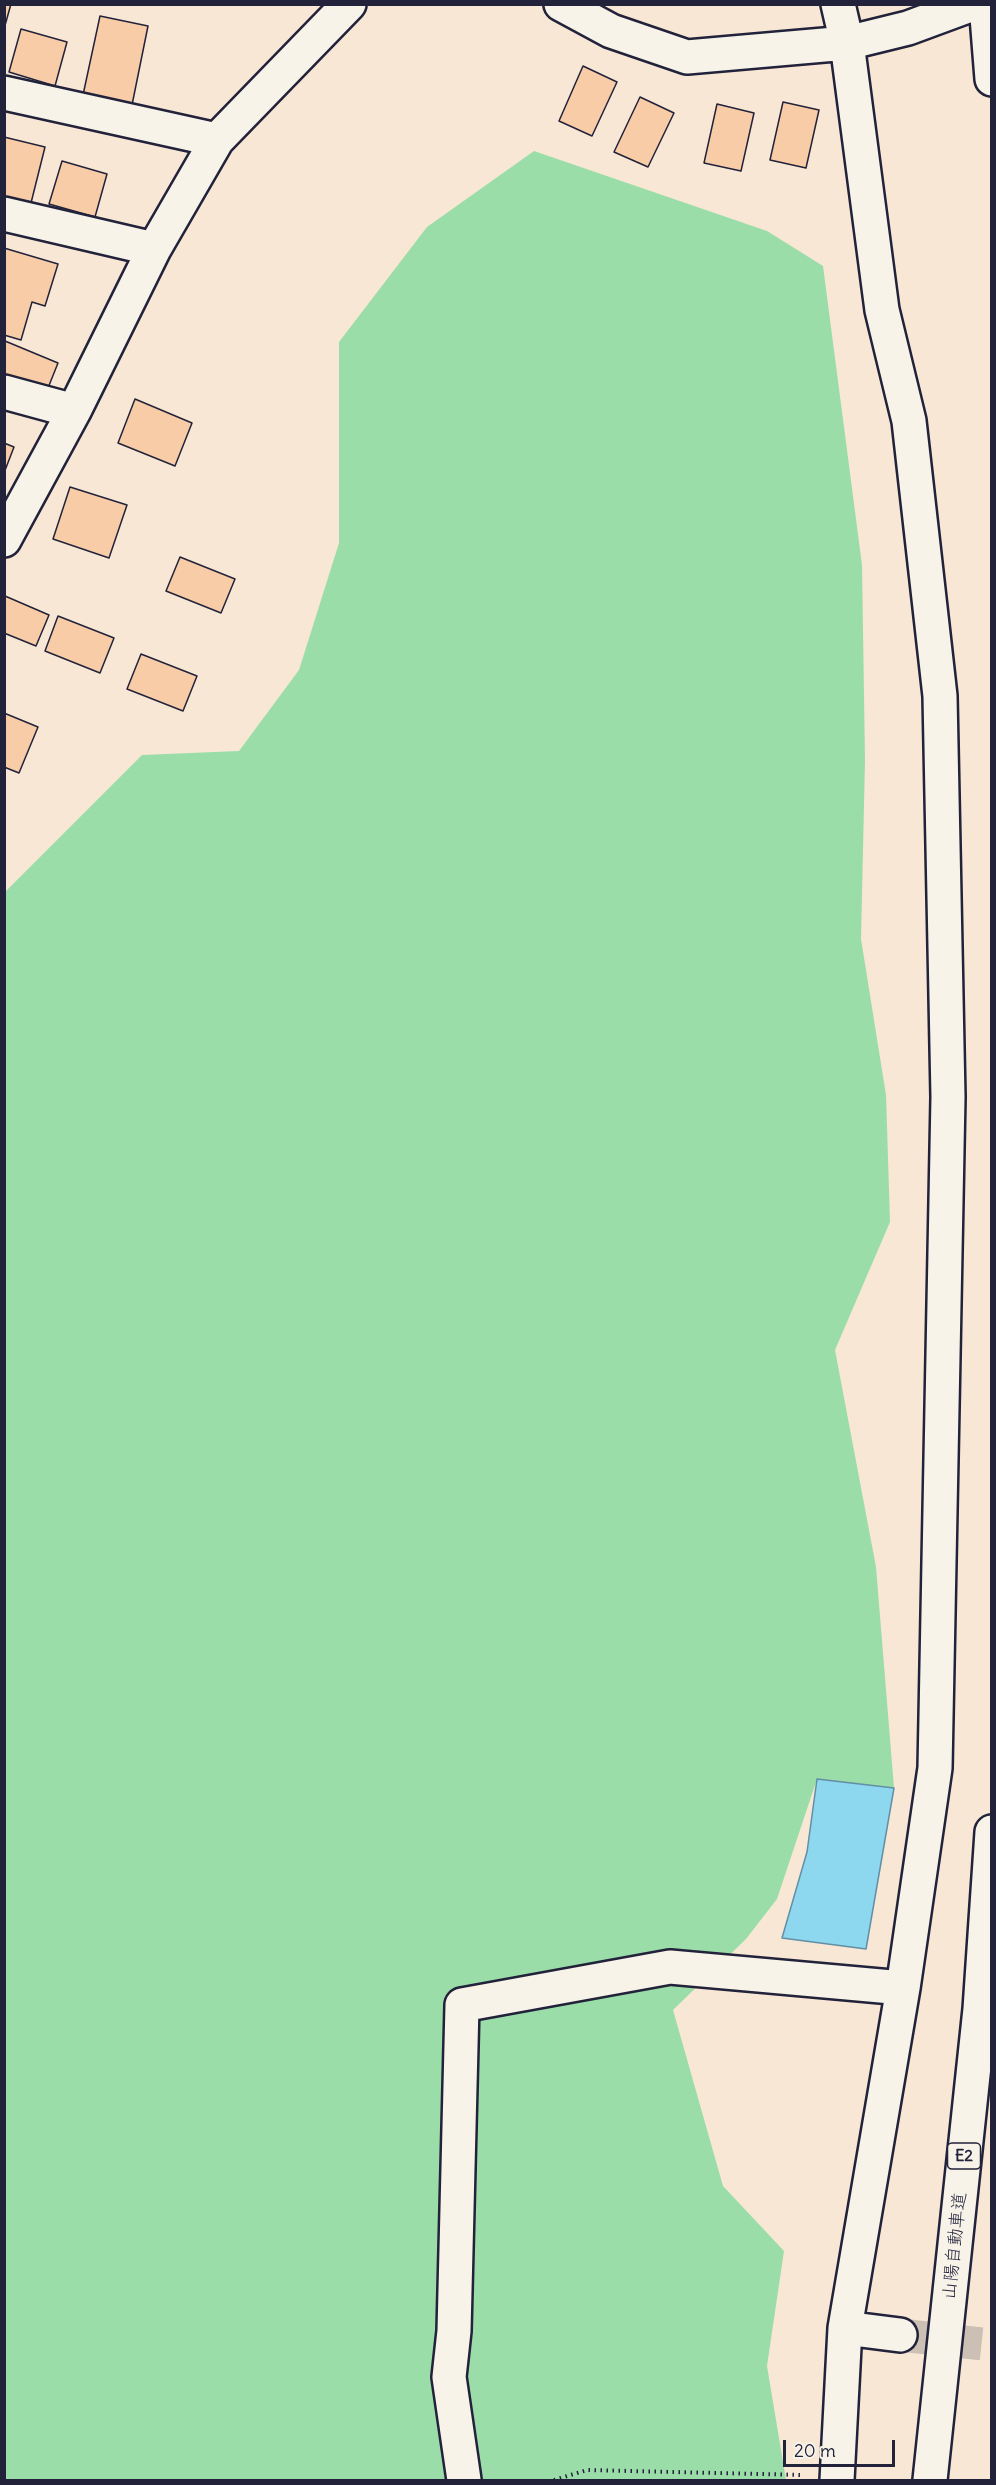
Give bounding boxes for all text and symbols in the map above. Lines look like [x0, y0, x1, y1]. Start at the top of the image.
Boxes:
road number: E2 [948, 2143, 980, 2169]
street label: 山陽自動車道 [939, 2191, 971, 2301]
scale bar [786, 2428, 898, 2466]
text: 20 m [794, 2439, 836, 2462]

